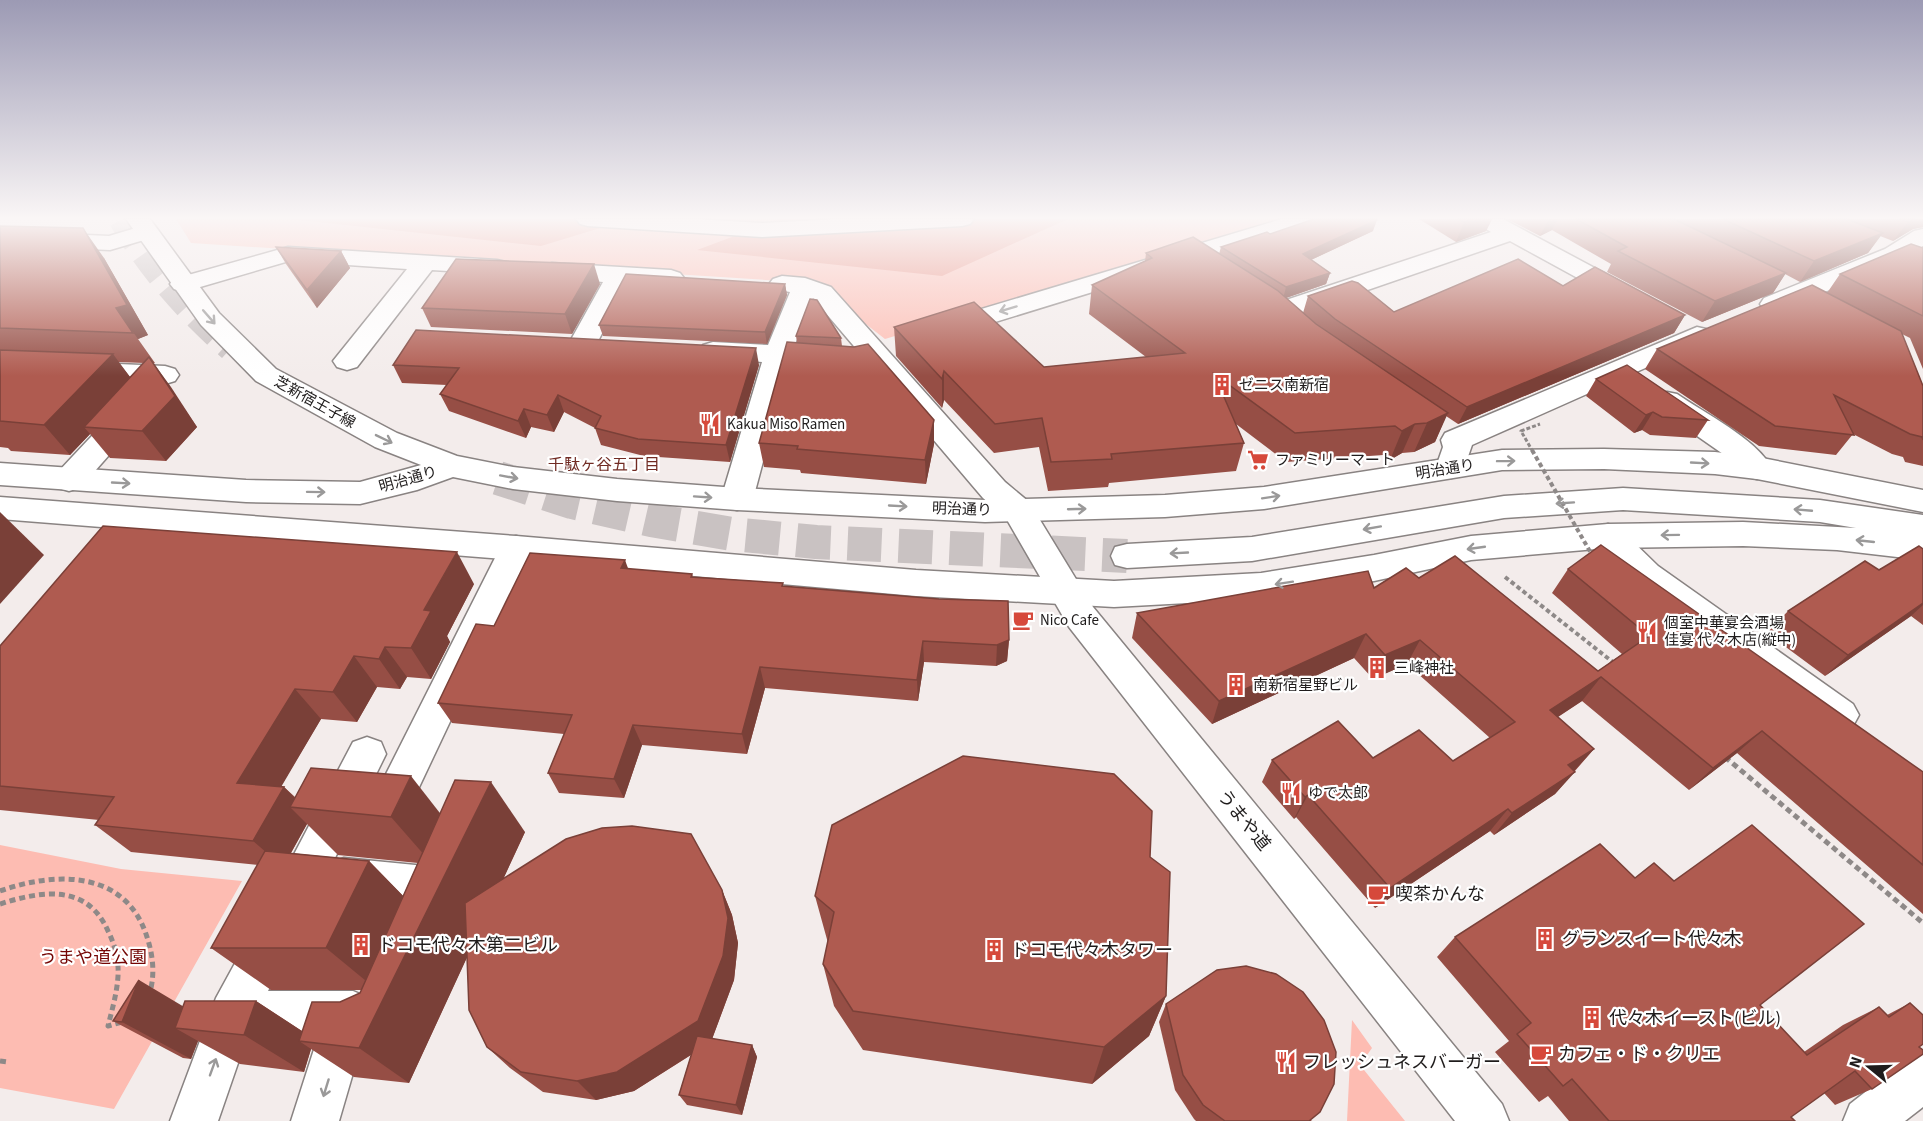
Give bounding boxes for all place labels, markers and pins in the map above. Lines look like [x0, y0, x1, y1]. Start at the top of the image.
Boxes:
building icon: ゼニス南新宿 [1210, 373, 1234, 397]
place label: ゼニス南新宿 [1239, 375, 1329, 396]
restaurant icon: Kakua Miso Ramen [698, 412, 722, 436]
place label: Kakua Miso Ramen [727, 414, 845, 435]
supermarket icon: ファミリーマート [1246, 448, 1270, 472]
place label: ファミリーマート [1275, 450, 1395, 471]
cafe icon: Nico Cafe [1011, 608, 1035, 632]
place label: Nico Cafe [1040, 610, 1099, 631]
place label: 個室中華宴会酒場 佳宴 代々木店(縦中) [1664, 613, 1796, 651]
restaurant icon: 個室中華宴会酒場 佳宴 代々木店(縦中) [1635, 620, 1659, 644]
building icon: 三峰神社 [1365, 656, 1389, 680]
place label: 三峰神社 [1394, 658, 1454, 679]
building icon: 南新宿星野ビル [1224, 673, 1248, 697]
place label: 南新宿星野ビル [1253, 675, 1358, 696]
restaurant icon: ゆで太郎 [1279, 781, 1303, 805]
place label: ゆで太郎 [1308, 783, 1368, 804]
cafe icon: 喫茶かんな [1366, 882, 1390, 906]
place label: 喫茶かんな [1395, 882, 1485, 907]
building icon: グランスイート代々木 [1533, 927, 1557, 951]
place label: グランスイート代々木 [1562, 927, 1742, 952]
building icon: ドコモ代々木第二ビル [349, 933, 373, 957]
place label: ドコモ代々木第二ビル [378, 933, 558, 958]
building icon: ドコモ代々木タワー [982, 938, 1006, 962]
place label: ドコモ代々木タワー [1011, 938, 1173, 963]
building icon: 代々木イースト(ビル) [1580, 1006, 1604, 1030]
place label: 代々木イースト(ビル) [1609, 1006, 1781, 1031]
cafe icon: カフェ・ド・クリエ [1529, 1042, 1553, 1066]
place label: カフェ・ド・クリエ [1558, 1042, 1720, 1067]
restaurant icon: フレッシュネスバーガー [1274, 1050, 1298, 1074]
place label: フレッシュネスバーガー [1303, 1050, 1501, 1075]

